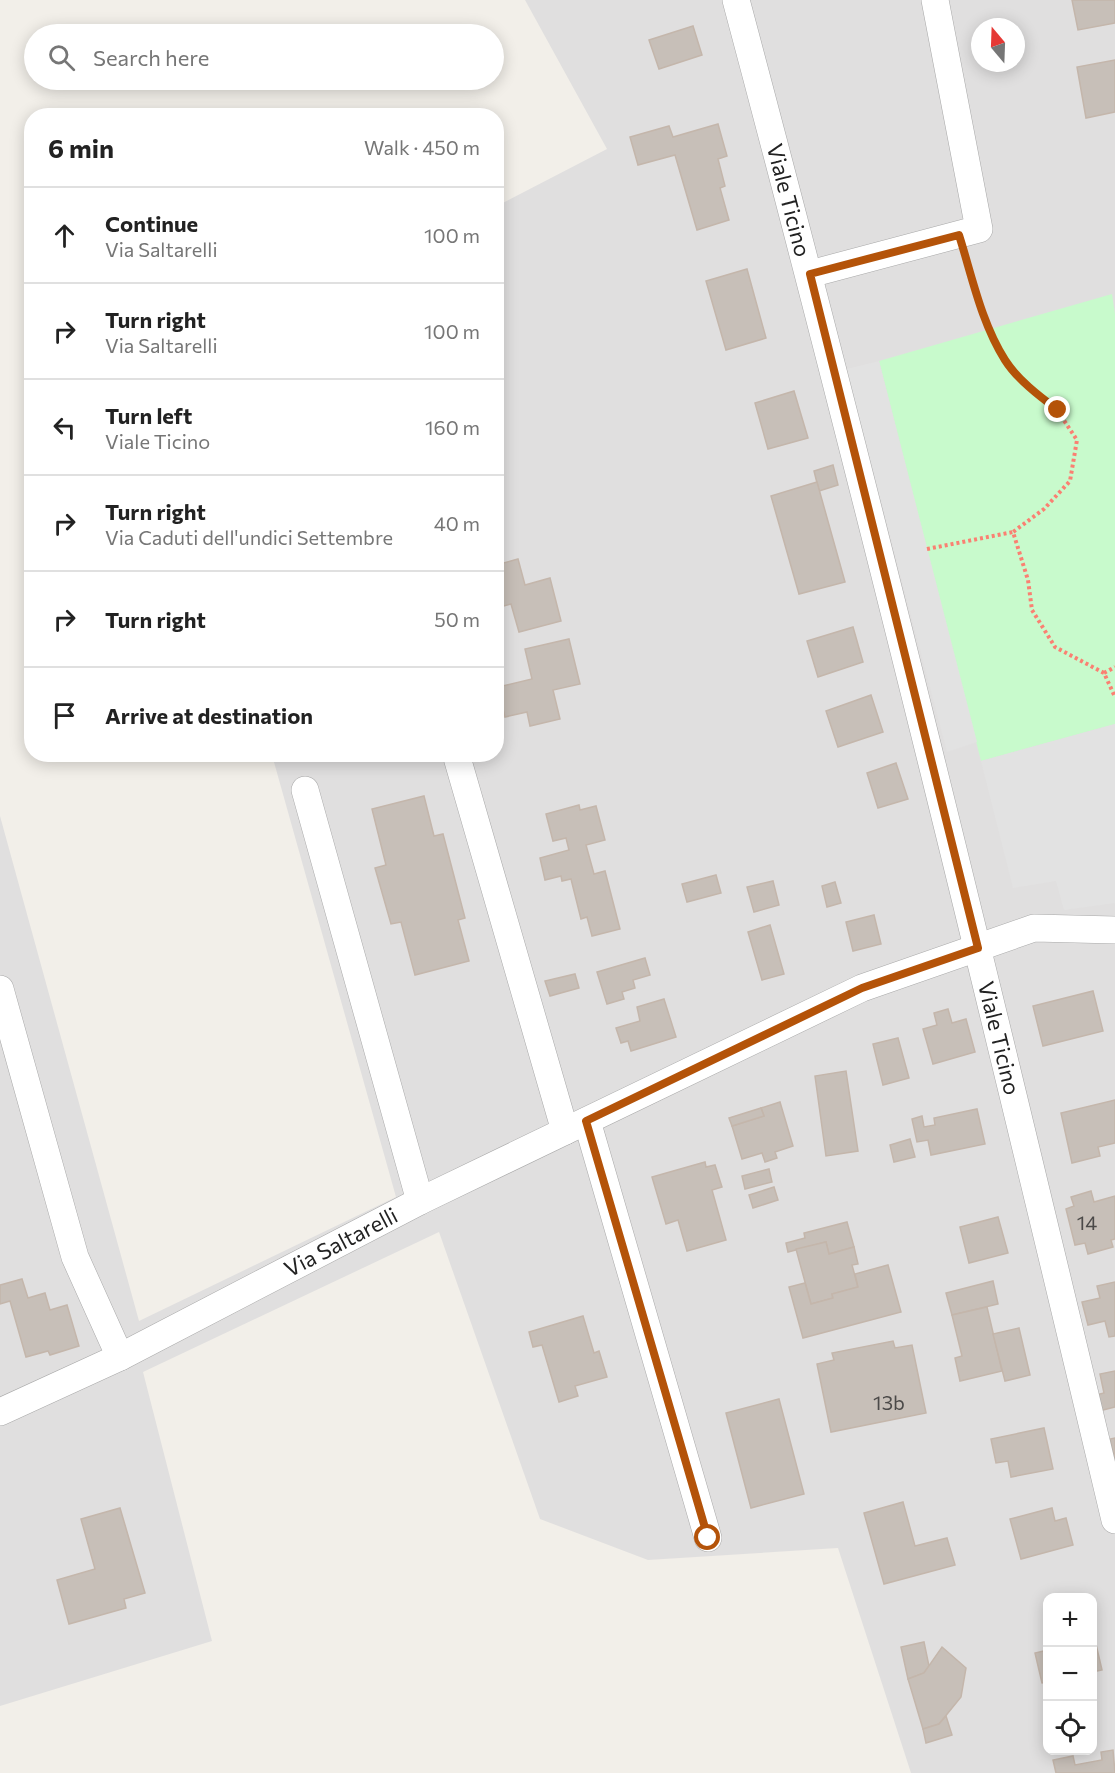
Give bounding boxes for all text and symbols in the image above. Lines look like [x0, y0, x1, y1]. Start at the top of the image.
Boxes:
north arrow [971, 18, 1025, 72]
search box [24, 24, 504, 90]
icon: search [45, 41, 78, 74]
text: Search here [93, 44, 209, 71]
text: 6 min [48, 132, 114, 163]
text: Walk · 450 m [364, 135, 480, 159]
street label: Viale Ticino [762, 141, 817, 259]
text: Continue [105, 210, 198, 237]
icon: ahead [48, 219, 81, 252]
text: 100 m [424, 223, 480, 247]
text: Via Saltarelli [105, 237, 218, 261]
text: Turn right [105, 306, 206, 333]
icon: right [48, 315, 81, 348]
text: 100 m [424, 319, 480, 343]
text: Via Saltarelli [105, 333, 218, 357]
route end [1044, 396, 1070, 422]
text: Turn left [105, 402, 192, 429]
icon: left [48, 411, 81, 444]
text: 160 m [425, 415, 480, 439]
text: Viale Ticino [105, 429, 210, 453]
text: Turn right [105, 498, 206, 525]
icon: right [48, 507, 81, 540]
text: 40 m [434, 511, 480, 535]
text: Via Caduti dell'undici Settembre [105, 525, 393, 549]
icon: right [48, 603, 81, 636]
text: Turn right [105, 606, 206, 633]
text: 50 m [434, 607, 480, 631]
icon: arrive [48, 699, 81, 732]
text: Arrive at destination [105, 702, 313, 729]
street label: Viale Ticino [973, 979, 1026, 1097]
street label: Via Saltarelli [279, 1201, 402, 1282]
house number: 14 [1077, 1210, 1097, 1234]
house number: 13b [873, 1390, 905, 1414]
route start [694, 1524, 720, 1550]
map controls [1043, 1593, 1097, 1755]
button: + [1043, 1593, 1097, 1647]
button: − [1043, 1647, 1097, 1701]
button: locate [1043, 1701, 1097, 1755]

